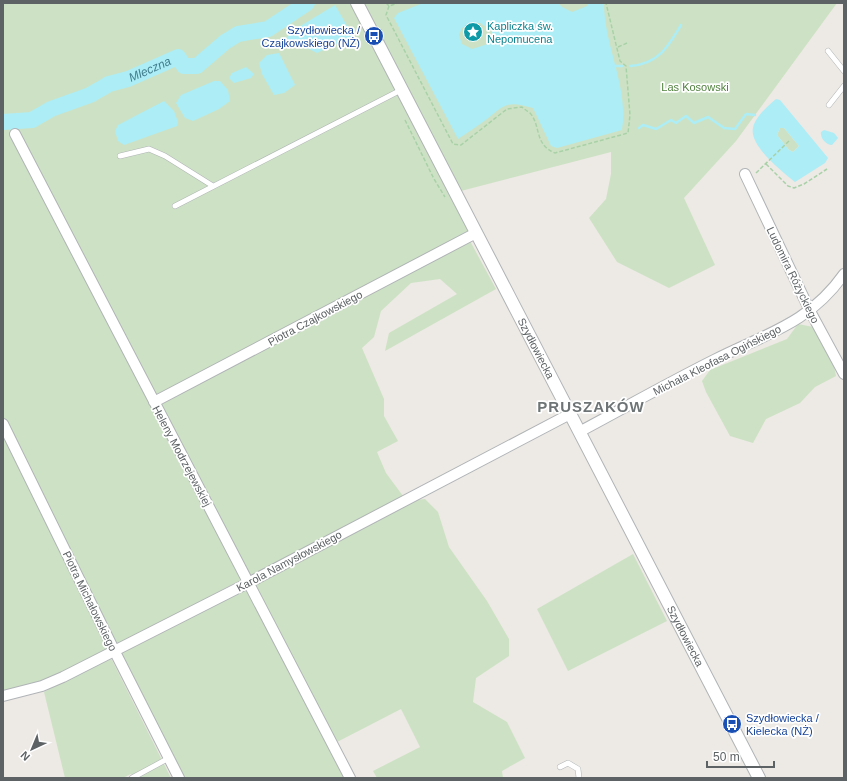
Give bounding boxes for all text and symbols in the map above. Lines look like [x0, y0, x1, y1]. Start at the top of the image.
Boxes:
place label: Kapliczka św. Nepomucena [487, 20, 553, 45]
place icon: Kapliczka św. Nepomucena [462, 21, 484, 43]
place label: Szydłowiecka / Czajkowskiego (NŻ) [262, 24, 361, 49]
bus stop icon: Szydłowiecka / Czajkowskiego (NŻ) [363, 25, 385, 47]
water label: Mleczna [127, 54, 173, 85]
park label: Las Kosowski [661, 81, 729, 93]
street label: Ludomira Różyckiego [764, 225, 822, 325]
street label: Piotra Czajkowskiego [266, 288, 364, 348]
street label: Szydłowiecka [515, 316, 557, 381]
street label: Michała Kleofasa Ogińskiego [651, 322, 783, 398]
district label: PRUSZAKÓW [537, 398, 645, 415]
street label: Heleny Modrzejewskiej [150, 404, 214, 508]
street label: Karola Namysłowskiego [234, 528, 344, 594]
street label: Piotra Michałowskiego [61, 549, 119, 653]
street label: Szydłowiecka [665, 604, 706, 669]
place label: Szydłowiecka / Kielecka (NŻ) [746, 712, 820, 737]
bus stop icon: Szydłowiecka / Kielecka (NŻ) [721, 713, 743, 735]
north arrow [12, 729, 52, 769]
scale bar [707, 743, 774, 769]
text: N [18, 749, 32, 763]
text: 50 m [713, 750, 740, 764]

